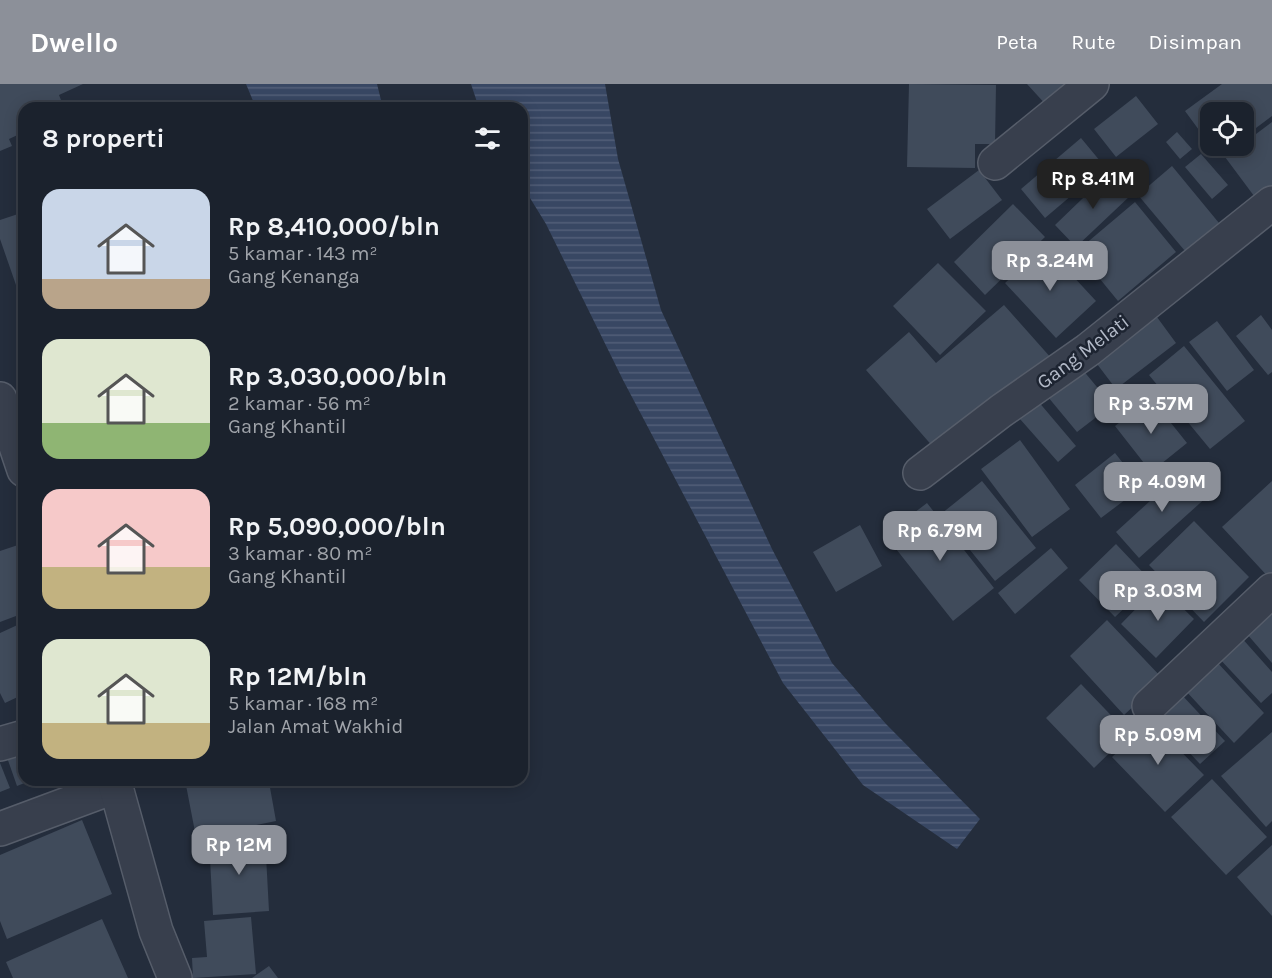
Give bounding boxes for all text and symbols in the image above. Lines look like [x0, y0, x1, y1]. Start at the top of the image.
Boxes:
text: Dwello [30, 26, 118, 59]
text: Peta [996, 30, 1038, 54]
text: Rute [1071, 30, 1115, 54]
text: Disimpan [1148, 30, 1242, 54]
map controls [1200, 102, 1254, 156]
button: locate [1200, 102, 1254, 156]
icon: filters [471, 122, 504, 155]
text: 8 properti [42, 123, 165, 154]
pin: Rp 8.41M [1031, 159, 1155, 210]
text: Rp 8.41M [1051, 167, 1135, 190]
text: Rp 8,410,000/bln [228, 211, 440, 242]
icon: home [90, 213, 162, 285]
pin: Rp 3.24M [988, 241, 1112, 292]
text: 5 kamar · 143 m² [228, 242, 377, 265]
text: Rp 3.24M [1006, 249, 1094, 272]
text: Gang Kenanga [228, 265, 360, 288]
street label: Gang Melati [1032, 310, 1134, 394]
text: Rp 3,030,000/bln [228, 361, 447, 392]
icon: home [90, 363, 162, 435]
pin: Rp 3.57M [1089, 384, 1213, 435]
text: 2 kamar · 56 m² [228, 392, 371, 415]
text: Rp 3.57M [1108, 392, 1194, 415]
text: Gang Khantil [228, 415, 346, 438]
pin: Rp 4.09M [1100, 462, 1224, 513]
text: Rp 4.09M [1118, 470, 1206, 493]
text: Rp 5,090,000/bln [228, 511, 446, 542]
pin: Rp 6.79M [878, 511, 1002, 562]
icon: home [90, 513, 162, 585]
text: Rp 6.79M [897, 519, 983, 542]
text: 3 kamar · 80 m² [228, 542, 373, 565]
text: Gang Khantil [228, 565, 346, 588]
pin: Rp 3.03M [1096, 571, 1220, 622]
text: Rp 3.03M [1113, 579, 1203, 602]
text: Rp 12M/bln [228, 661, 367, 692]
icon: home [90, 663, 162, 735]
text: 5 kamar · 168 m² [228, 692, 378, 715]
text: Jalan Amat Wakhid [228, 715, 403, 738]
pin: Rp 5.09M [1096, 715, 1220, 766]
text: Rp 5.09M [1114, 723, 1202, 746]
pin: Rp 12M [190, 825, 288, 876]
text: Rp 12M [206, 833, 272, 856]

